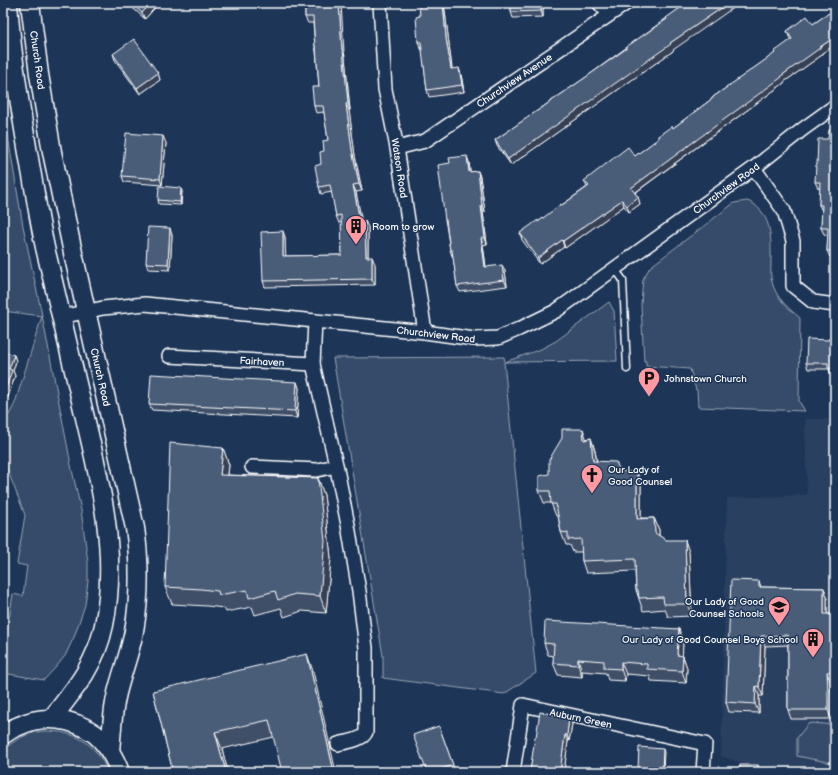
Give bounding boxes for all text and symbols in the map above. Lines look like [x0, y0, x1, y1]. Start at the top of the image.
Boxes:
street label: Church Road [27, 30, 47, 91]
street label: Churchview Avenue [475, 51, 555, 111]
street label: Watson Road [388, 137, 410, 199]
street label: Churchview Road [691, 161, 762, 217]
building icon: Room to grow [343, 213, 369, 246]
place label: Room to grow [372, 221, 434, 233]
street label: Churchview Road [396, 324, 476, 346]
street label: Church Road [88, 347, 113, 408]
street label: Fairhaven [239, 355, 285, 369]
parking icon: Johnstown Church [636, 365, 662, 398]
place label: Johnstown Church [664, 373, 747, 385]
church icon: Our Lady of Good Counsel [579, 462, 605, 495]
place label: Our Lady of Good Counsel [608, 464, 672, 488]
school or university icon: Our Lady of Good Counsel Schools [766, 594, 792, 627]
place label: Our Lady of Good Counsel Schools [685, 596, 764, 620]
building icon: Our Lady of Good Counsel Boys School [800, 626, 826, 659]
place label: Our Lady of Good Counsel Boys School [622, 634, 798, 646]
street label: Auburn Green [549, 707, 613, 731]

